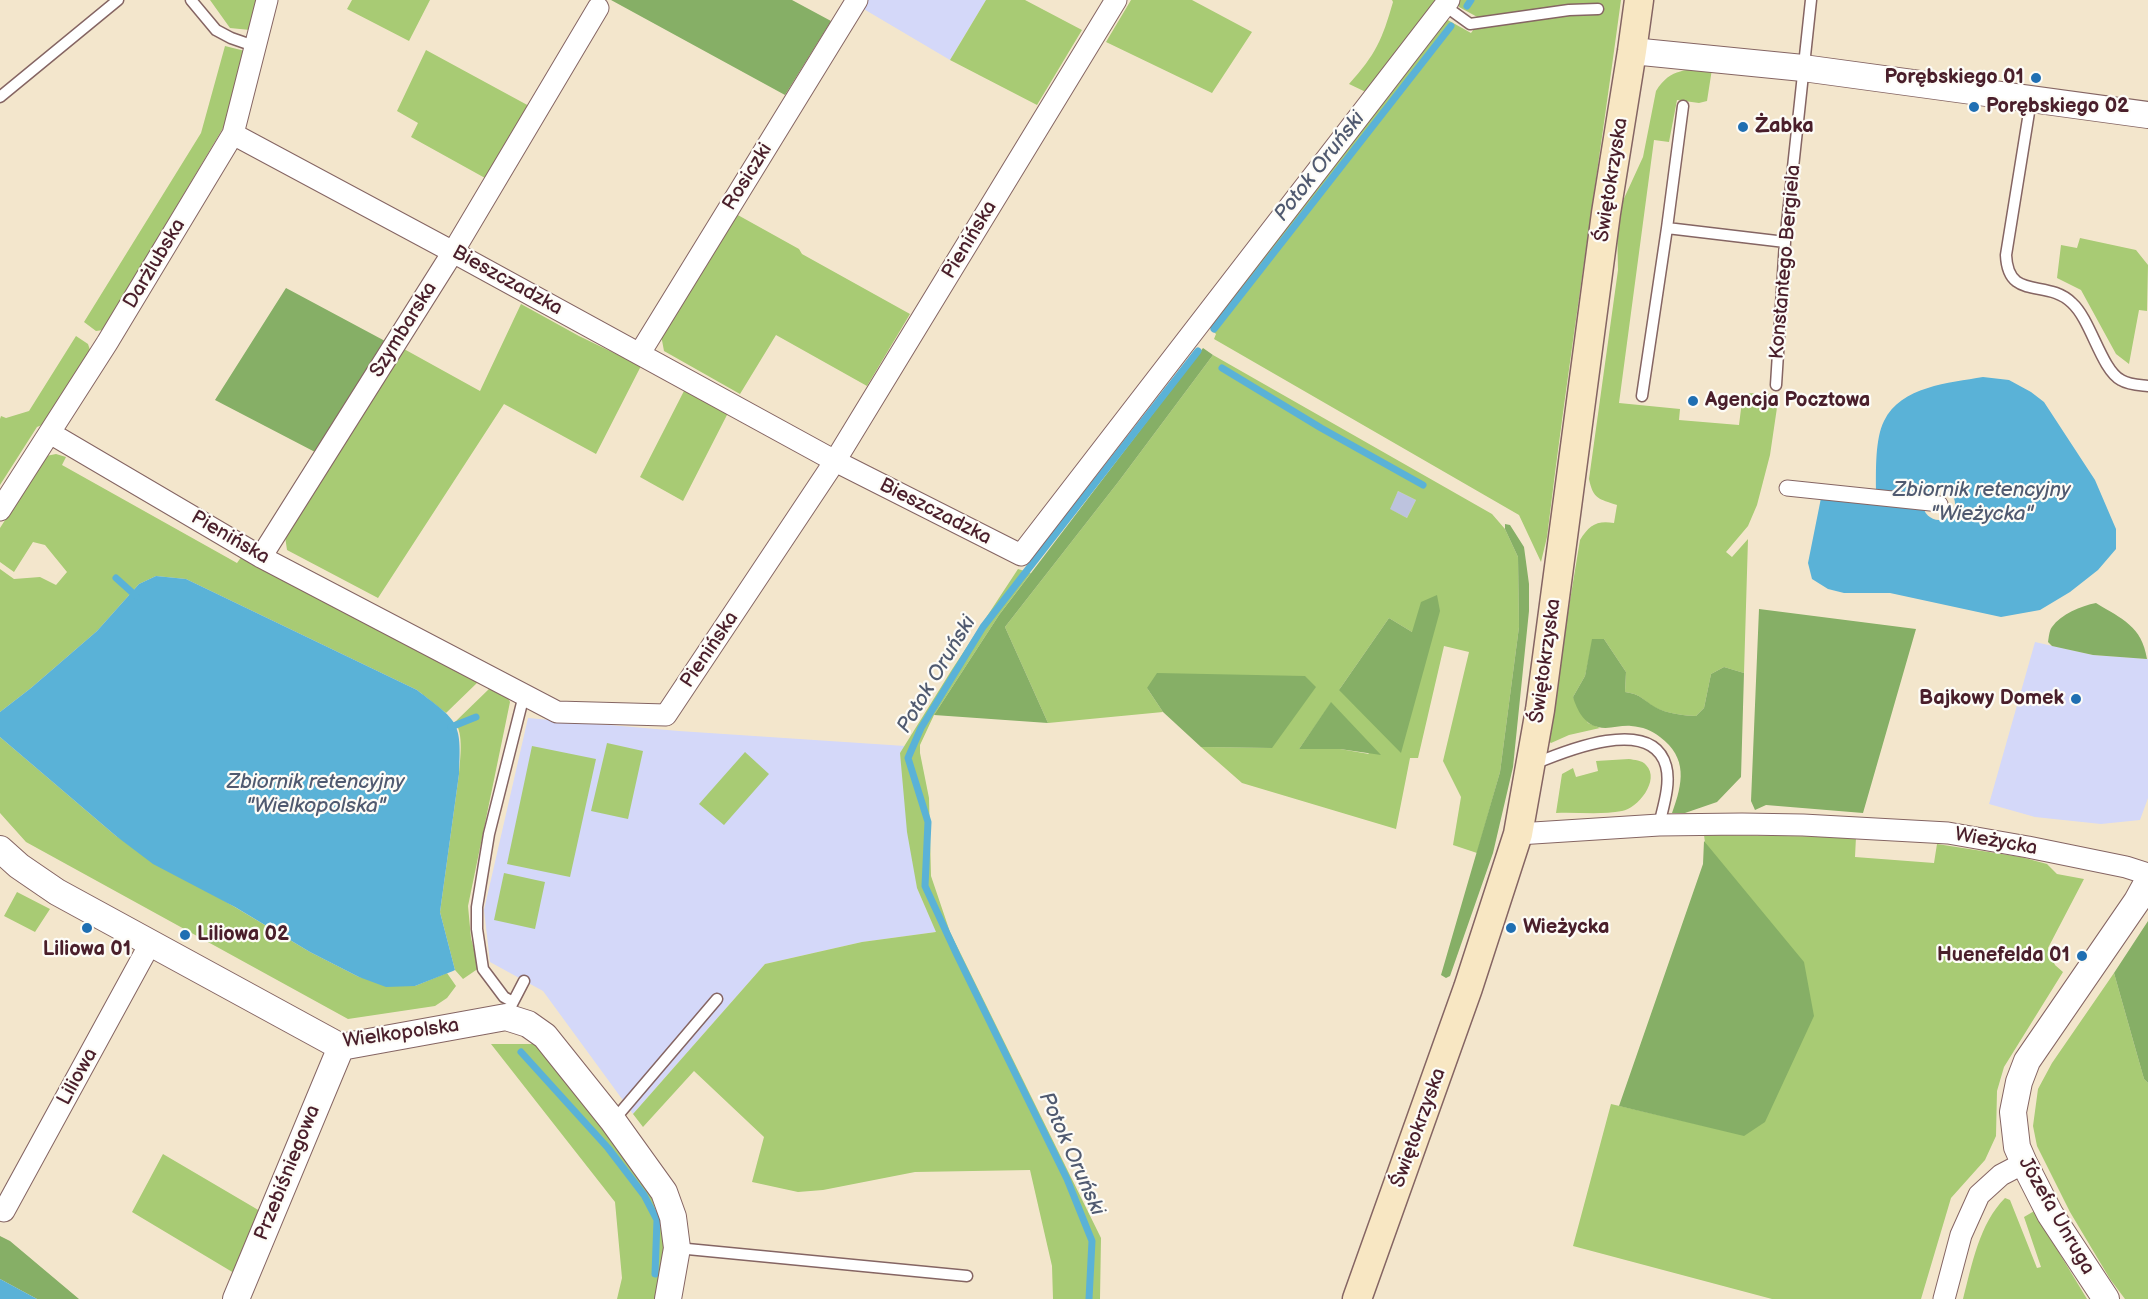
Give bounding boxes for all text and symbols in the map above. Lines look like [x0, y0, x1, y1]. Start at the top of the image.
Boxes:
place label: Porębskiego 01 [1884, 66, 2024, 90]
marker: Porębskiego 01 [2029, 71, 2043, 85]
place label: Porębskiego 02 [1986, 95, 2129, 119]
marker: Porębskiego 02 [1967, 100, 1981, 114]
water label: Potok Oruński [1269, 107, 1371, 227]
place label: Żabka [1755, 115, 1814, 139]
street label: Świętokrzyska [1590, 116, 1634, 244]
marker: Żabka [1736, 120, 1750, 134]
street label: Rosiczki [718, 139, 778, 215]
street label: Konstantego Bergiela [1766, 164, 1806, 360]
street label: Pienińska [937, 197, 1003, 283]
street label: Darżlubska [119, 215, 191, 313]
street label: Bieszczadzka [448, 241, 566, 321]
street label: Szymbarska [365, 278, 443, 382]
place label: Agencja Pocztowa [1705, 389, 1870, 413]
marker: Agencja Pocztowa [1686, 394, 1700, 408]
street label: Bieszczadzka [875, 473, 995, 551]
water label: Zbiornik retencyjny "Wieżycka" [1893, 478, 2071, 528]
street label: Pienińska [187, 506, 273, 570]
street label: Świętokrzyska [1525, 597, 1567, 725]
street label: Pienińska [676, 607, 744, 693]
water label: Potok Oruński [892, 612, 982, 738]
place label: Bajkowy Domek [1919, 687, 2064, 711]
marker: Bajkowy Domek [2069, 692, 2083, 706]
water label: Zbiornik retencyjny "Wielkopolska" [227, 770, 405, 820]
street label: Wieżycka [1953, 823, 2039, 861]
place label: Wieżycka [1523, 916, 1609, 940]
marker: Liliowa 01 [80, 921, 94, 935]
marker: Wieżycka [1504, 921, 1518, 935]
place label: Liliowa 02 [197, 923, 289, 947]
marker: Liliowa 02 [178, 928, 192, 942]
place label: Liliowa 01 [43, 938, 131, 962]
place label: Huenefelda 01 [1937, 944, 2070, 968]
marker: Huenefelda 01 [2075, 949, 2089, 963]
street label: Wielkopolska [341, 1014, 461, 1054]
street label: Liliowa [53, 1044, 103, 1110]
street label: Świętokrzyska [1386, 1065, 1452, 1191]
water label: Potok Oruński [1033, 1088, 1109, 1220]
street label: Przebiśniegowa [250, 1102, 326, 1244]
street label: Józefa Unruga [2013, 1153, 2099, 1279]

